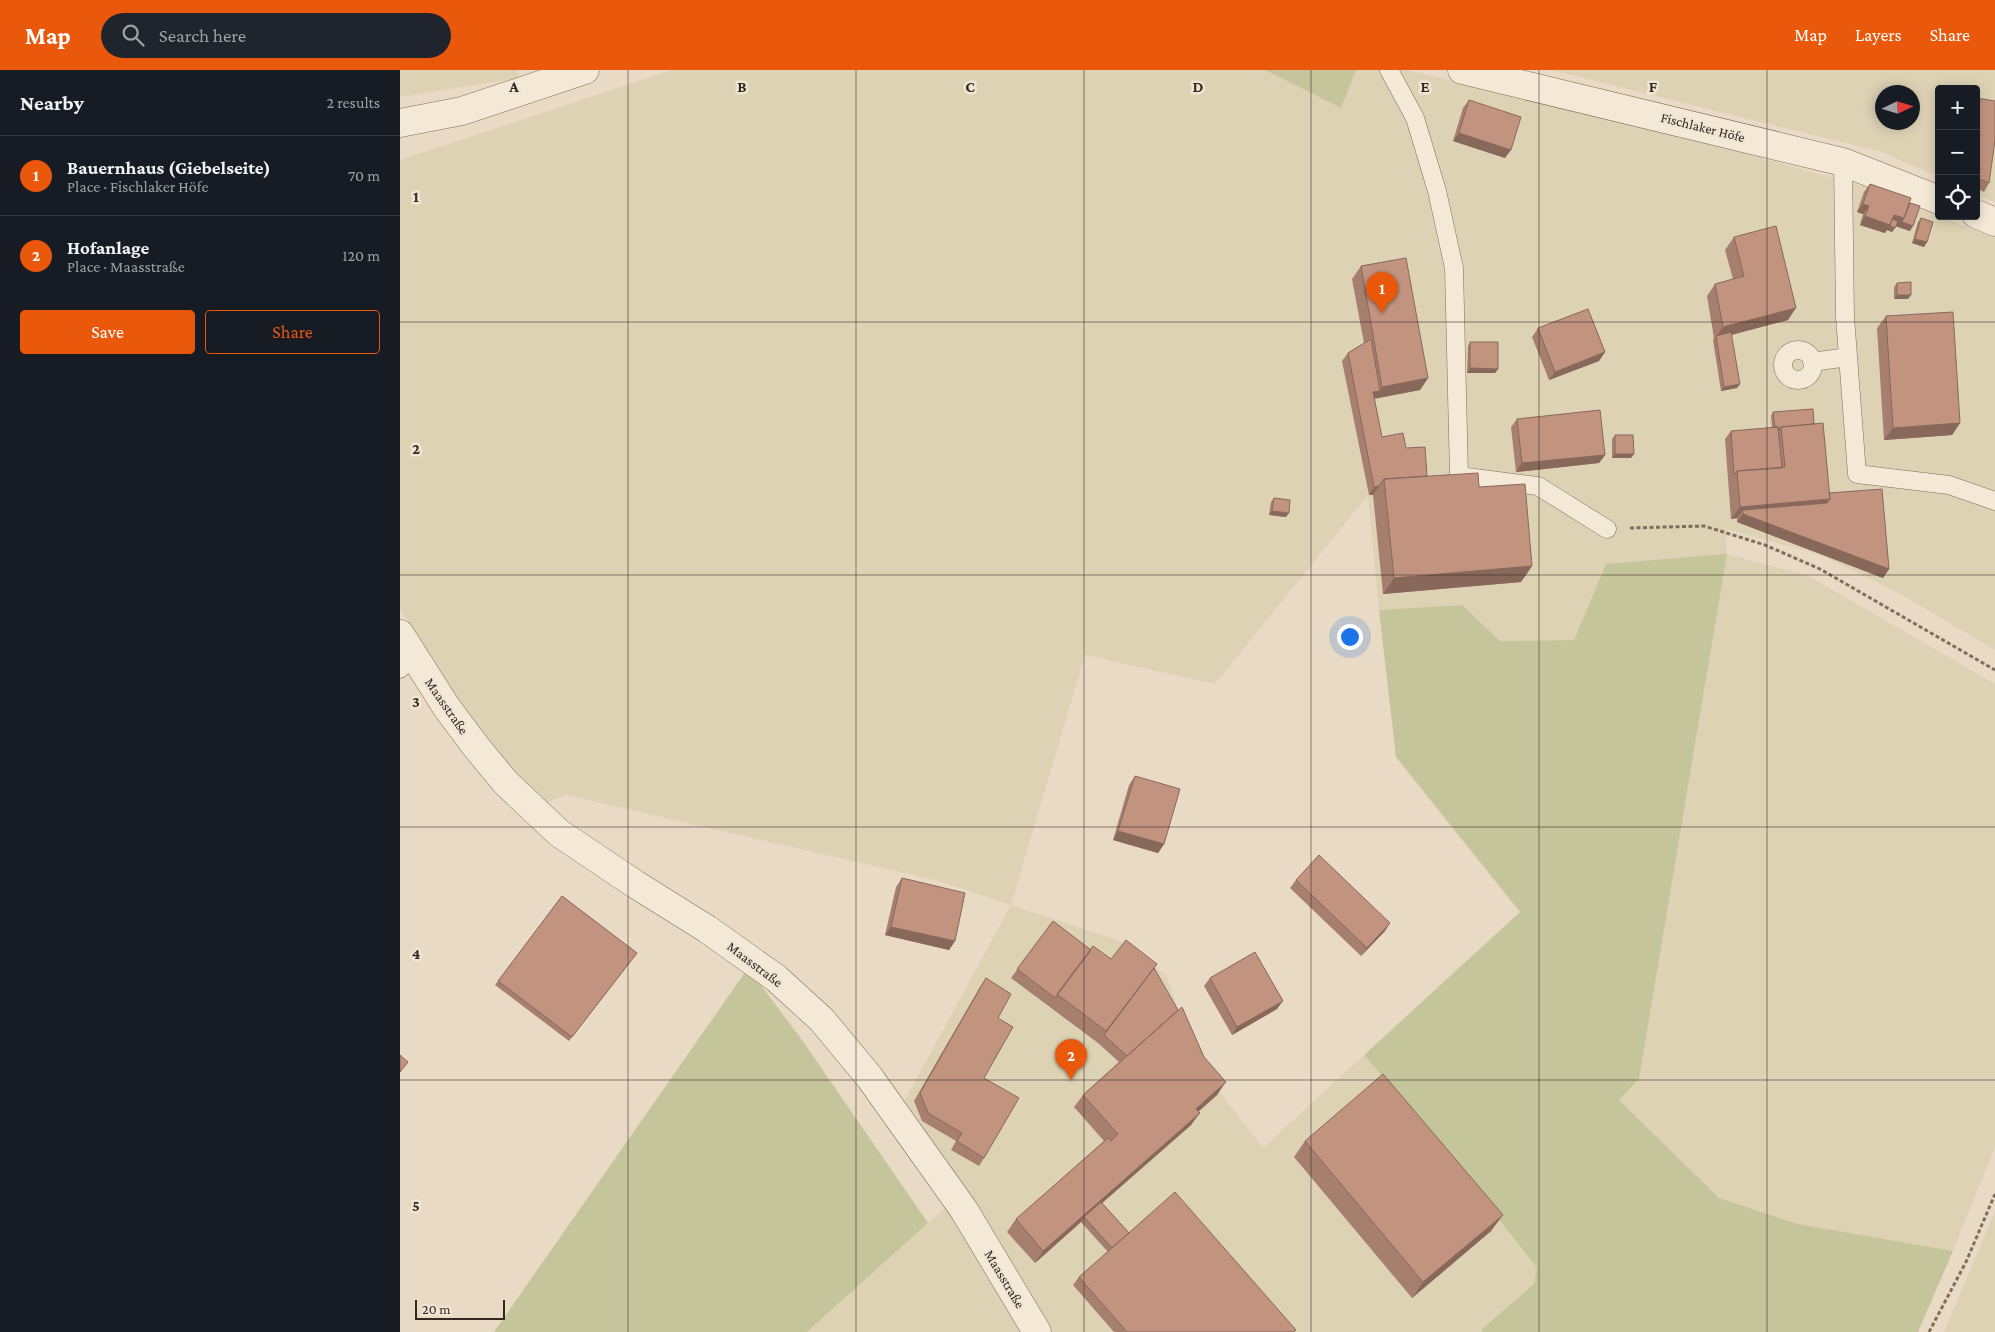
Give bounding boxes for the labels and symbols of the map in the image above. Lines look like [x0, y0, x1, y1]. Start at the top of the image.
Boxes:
text: A [508, 78, 519, 95]
text: B [737, 78, 747, 95]
text: C [965, 78, 975, 95]
text: D [1192, 78, 1204, 95]
text: E [1420, 78, 1430, 95]
text: F [1649, 78, 1658, 95]
north arrow [1875, 85, 1920, 130]
street label: Fischlaker Höfe [1659, 109, 1747, 145]
text: 1 [413, 188, 419, 205]
pin: 1 [1366, 272, 1398, 313]
text: 2 [412, 440, 420, 457]
your location [1337, 624, 1363, 650]
street label: Maasstraße [422, 675, 472, 737]
text: 3 [412, 693, 420, 710]
street label: Maasstraße [724, 938, 786, 990]
text: 4 [412, 945, 421, 962]
pin: 2 [1055, 1039, 1087, 1080]
text: 5 [412, 1197, 420, 1214]
street label: Maasstraße [981, 1247, 1029, 1311]
scale bar [415, 1297, 505, 1320]

